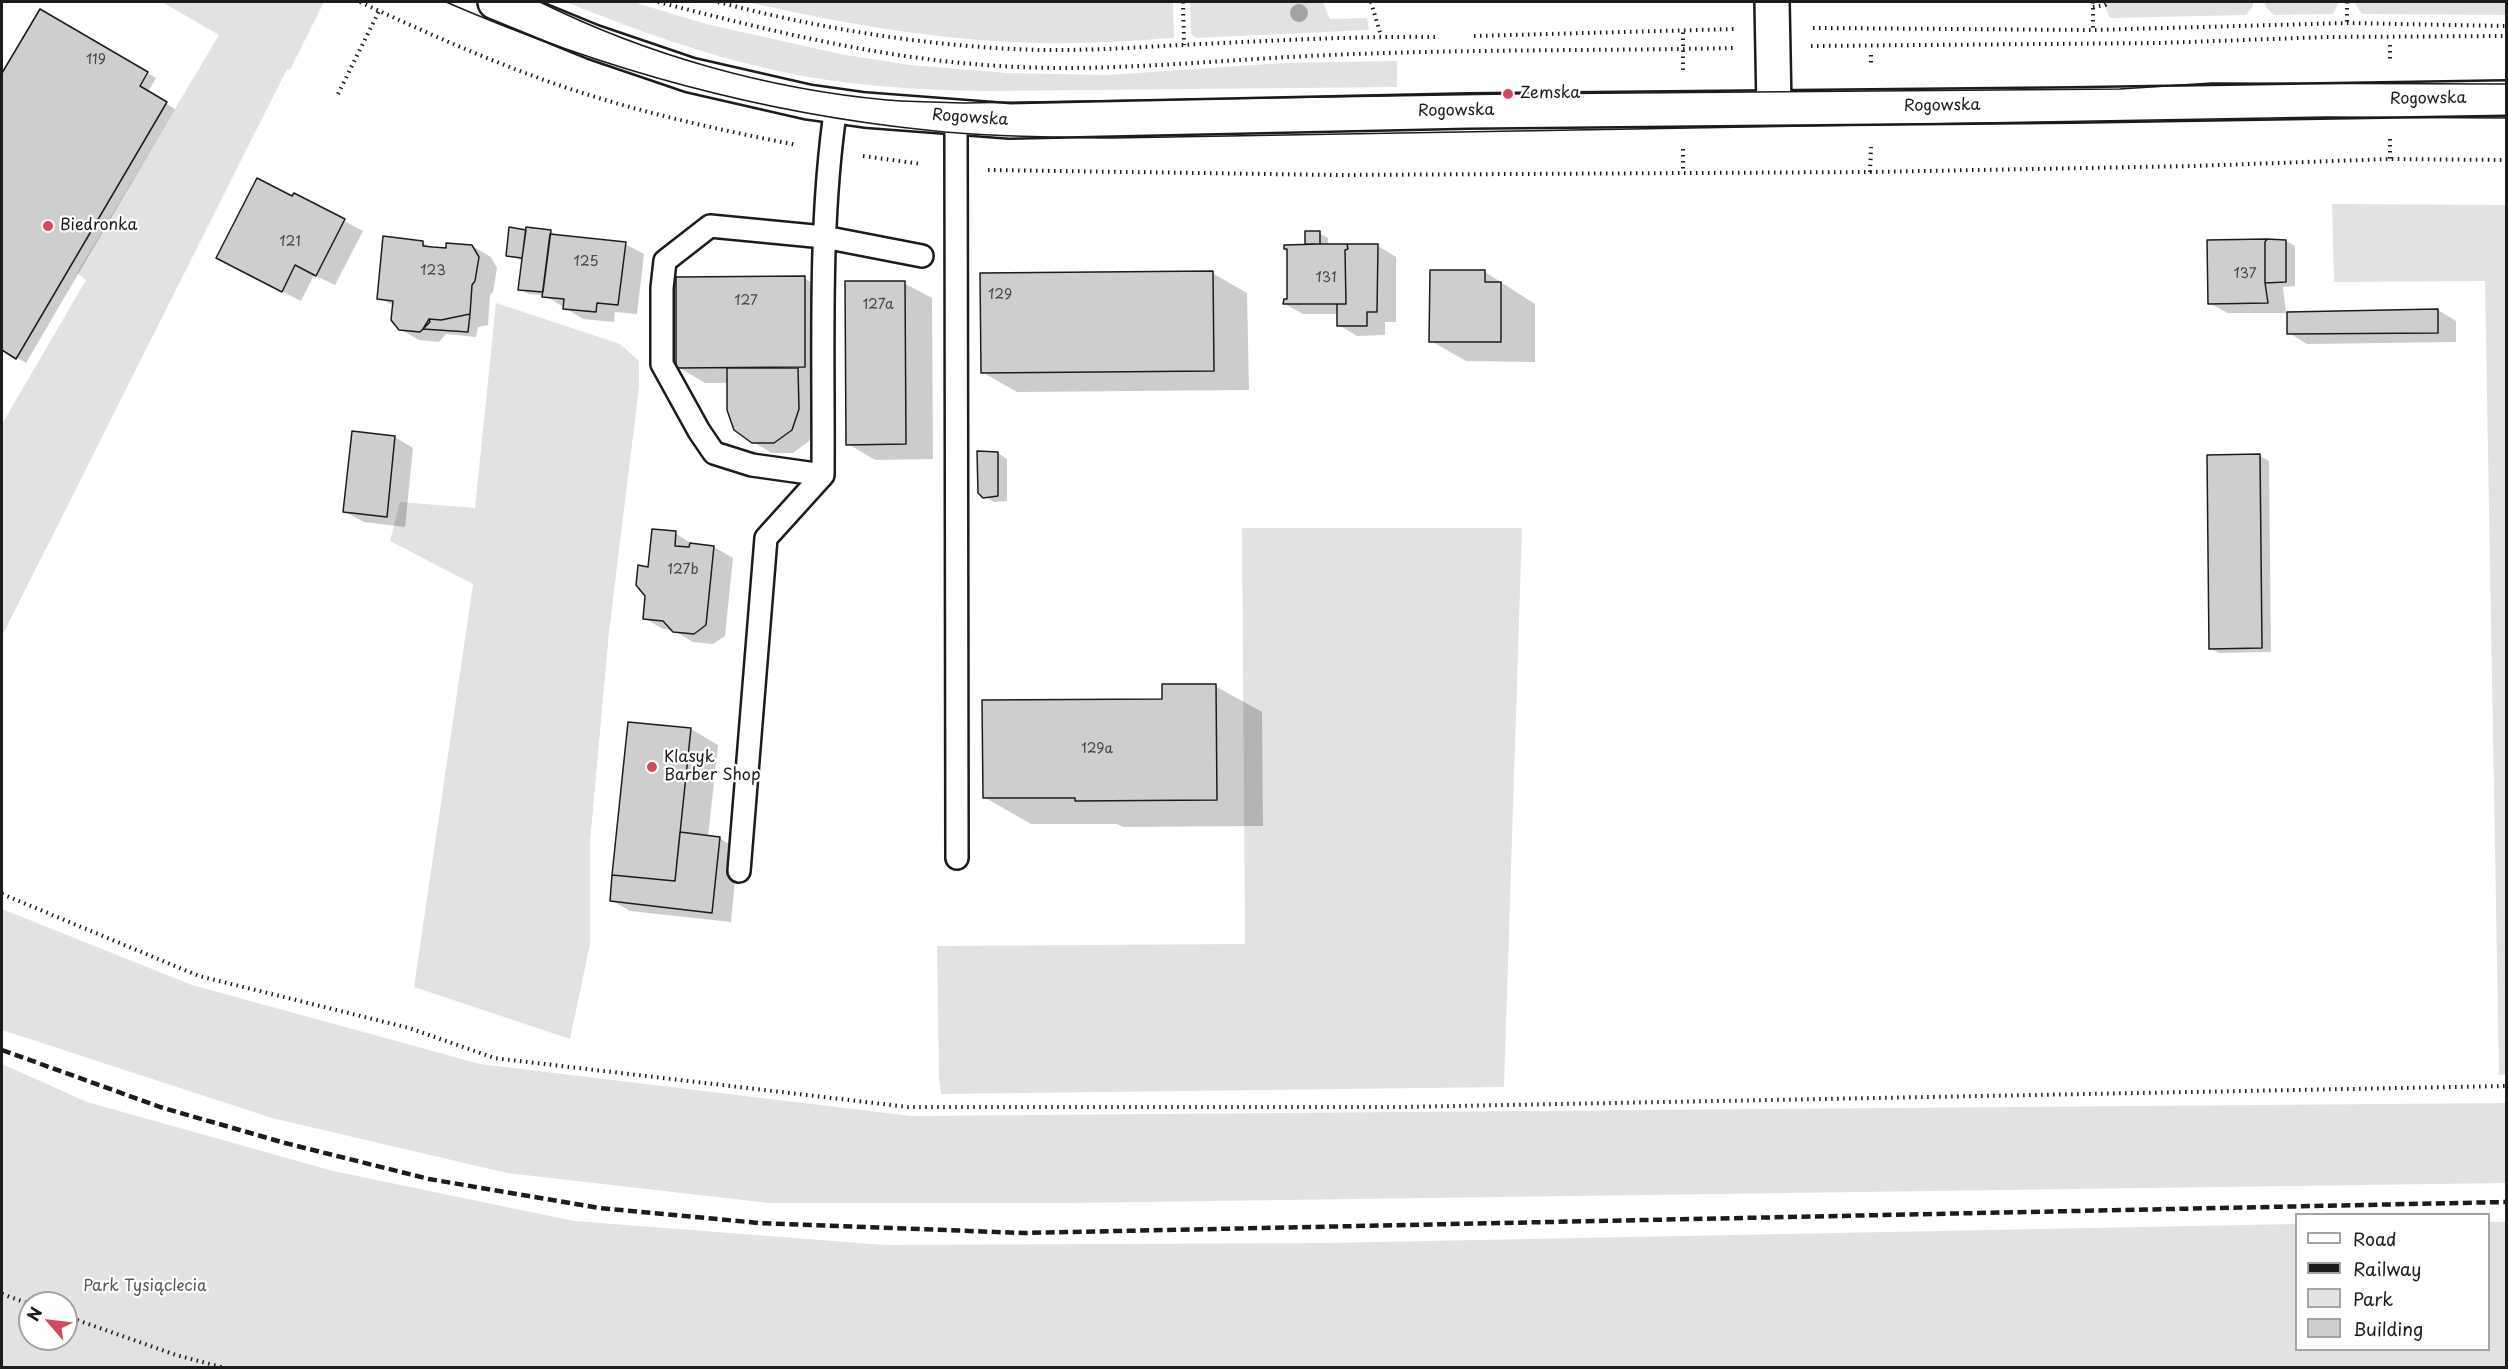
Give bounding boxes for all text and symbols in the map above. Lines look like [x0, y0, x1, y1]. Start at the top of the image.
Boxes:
house number: 119 [86, 52, 106, 68]
place label: Zemska [1520, 84, 1580, 104]
marker: Zemska [1501, 87, 1515, 101]
street label: Rogowska [2389, 89, 2467, 109]
street label: Rogowska [1903, 96, 1981, 116]
street label: Rogowska [1417, 101, 1495, 121]
street label: Rogowska [931, 106, 1009, 130]
place label: Biedronka [60, 216, 138, 236]
marker: Biedronka [41, 219, 55, 233]
house number: 121 [279, 234, 301, 250]
house number: 125 [574, 254, 598, 270]
house number: 123 [420, 263, 446, 279]
house number: 137 [2233, 266, 2257, 282]
house number: 131 [1316, 270, 1336, 286]
house number: 129 [988, 287, 1012, 303]
house number: 127 [734, 293, 758, 309]
house number: 127a [862, 297, 894, 313]
house number: 127b [668, 562, 698, 578]
house number: 129a [1081, 741, 1113, 757]
place label: Klasyk Barber Shop [664, 748, 761, 786]
marker: Klasyk Barber Shop [645, 760, 659, 774]
legend [2295, 1213, 2490, 1351]
text: Road [2353, 1225, 2397, 1252]
text: Railway [2353, 1255, 2421, 1282]
park label: Park Tysiąclecia [83, 1277, 207, 1297]
text: Park [2353, 1285, 2393, 1312]
north arrow [18, 1291, 78, 1351]
text: N [20, 1302, 47, 1325]
text: Building [2353, 1315, 2423, 1342]

